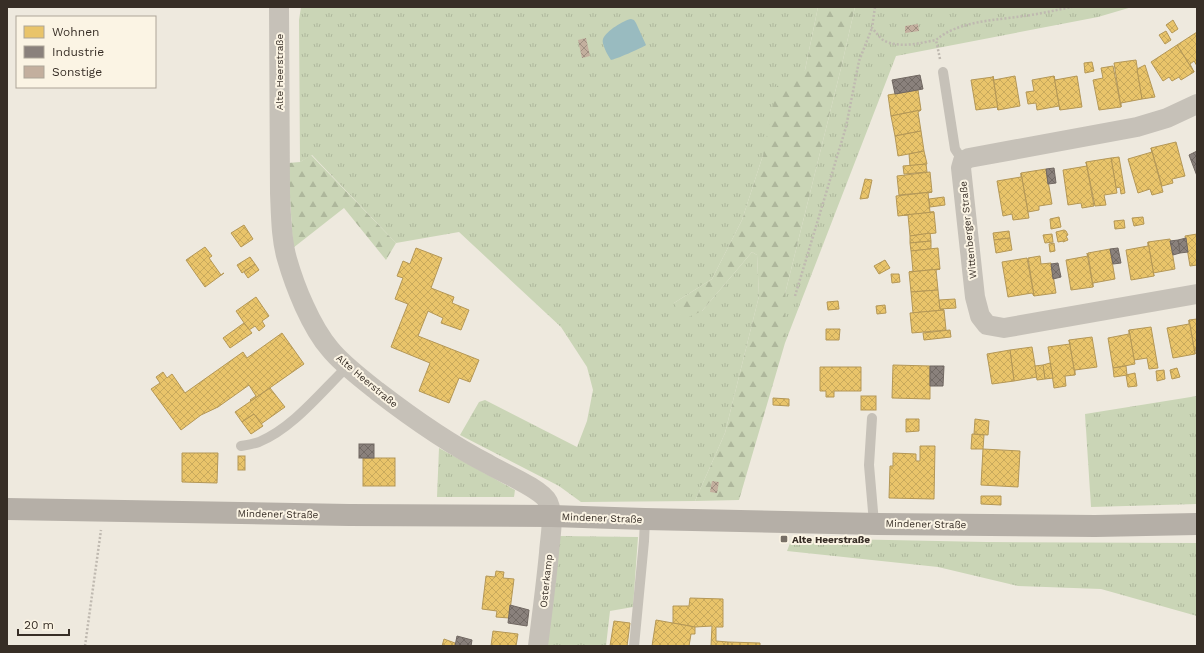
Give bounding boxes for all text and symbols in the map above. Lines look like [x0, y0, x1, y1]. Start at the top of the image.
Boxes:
legend [16, 16, 156, 88]
text: Wohnen [52, 25, 100, 39]
street label: Alte Heerstraße [274, 34, 285, 110]
text: Industrie [52, 45, 104, 59]
text: Sonstige [52, 65, 102, 79]
street label: Wittenberger Straße [957, 180, 979, 279]
street label: Alte Heerstraße [334, 352, 400, 410]
street label: Mindener Straße [238, 508, 319, 520]
street label: Mindener Straße [561, 511, 643, 525]
street label: Mindener Straße [886, 518, 967, 530]
marker: Alte Heerstraße [779, 534, 789, 544]
place label: Alte Heerstraße [792, 534, 870, 545]
street label: Osterkamp [538, 554, 554, 608]
scale bar [18, 611, 69, 637]
text: 20 m [24, 618, 54, 632]

